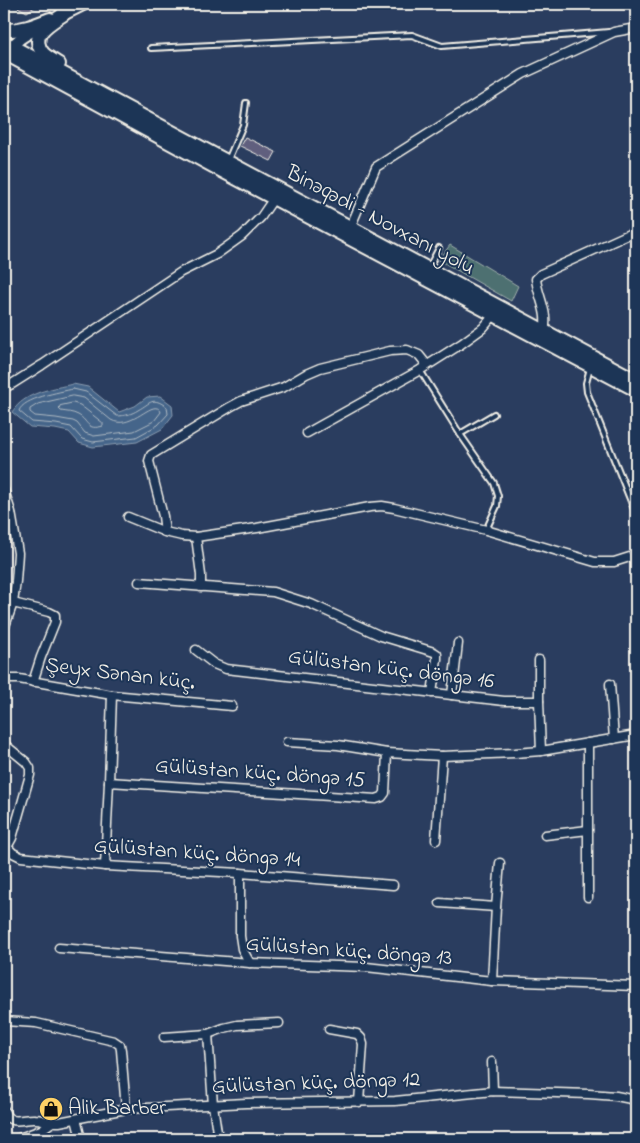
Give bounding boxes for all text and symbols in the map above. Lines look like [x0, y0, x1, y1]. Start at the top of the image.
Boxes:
street label: Binəqədi - Novxanı yolu [278, 157, 480, 285]
street label: Gülüstan küç. döngə 16 [286, 641, 496, 700]
street label: Şeyx Sənan küç. [43, 650, 197, 701]
street label: Gülüstan küç. döngə 15 [154, 751, 366, 798]
street label: Gülüstan küç. döngə 14 [93, 831, 301, 878]
street label: Gülüstan küç. döngə 13 [245, 929, 453, 976]
street label: Gülüstan küç. döngə 12 [211, 1064, 421, 1105]
place label: Alik Barber [68, 1093, 166, 1125]
shop icon: Alik Barber [38, 1096, 64, 1122]

